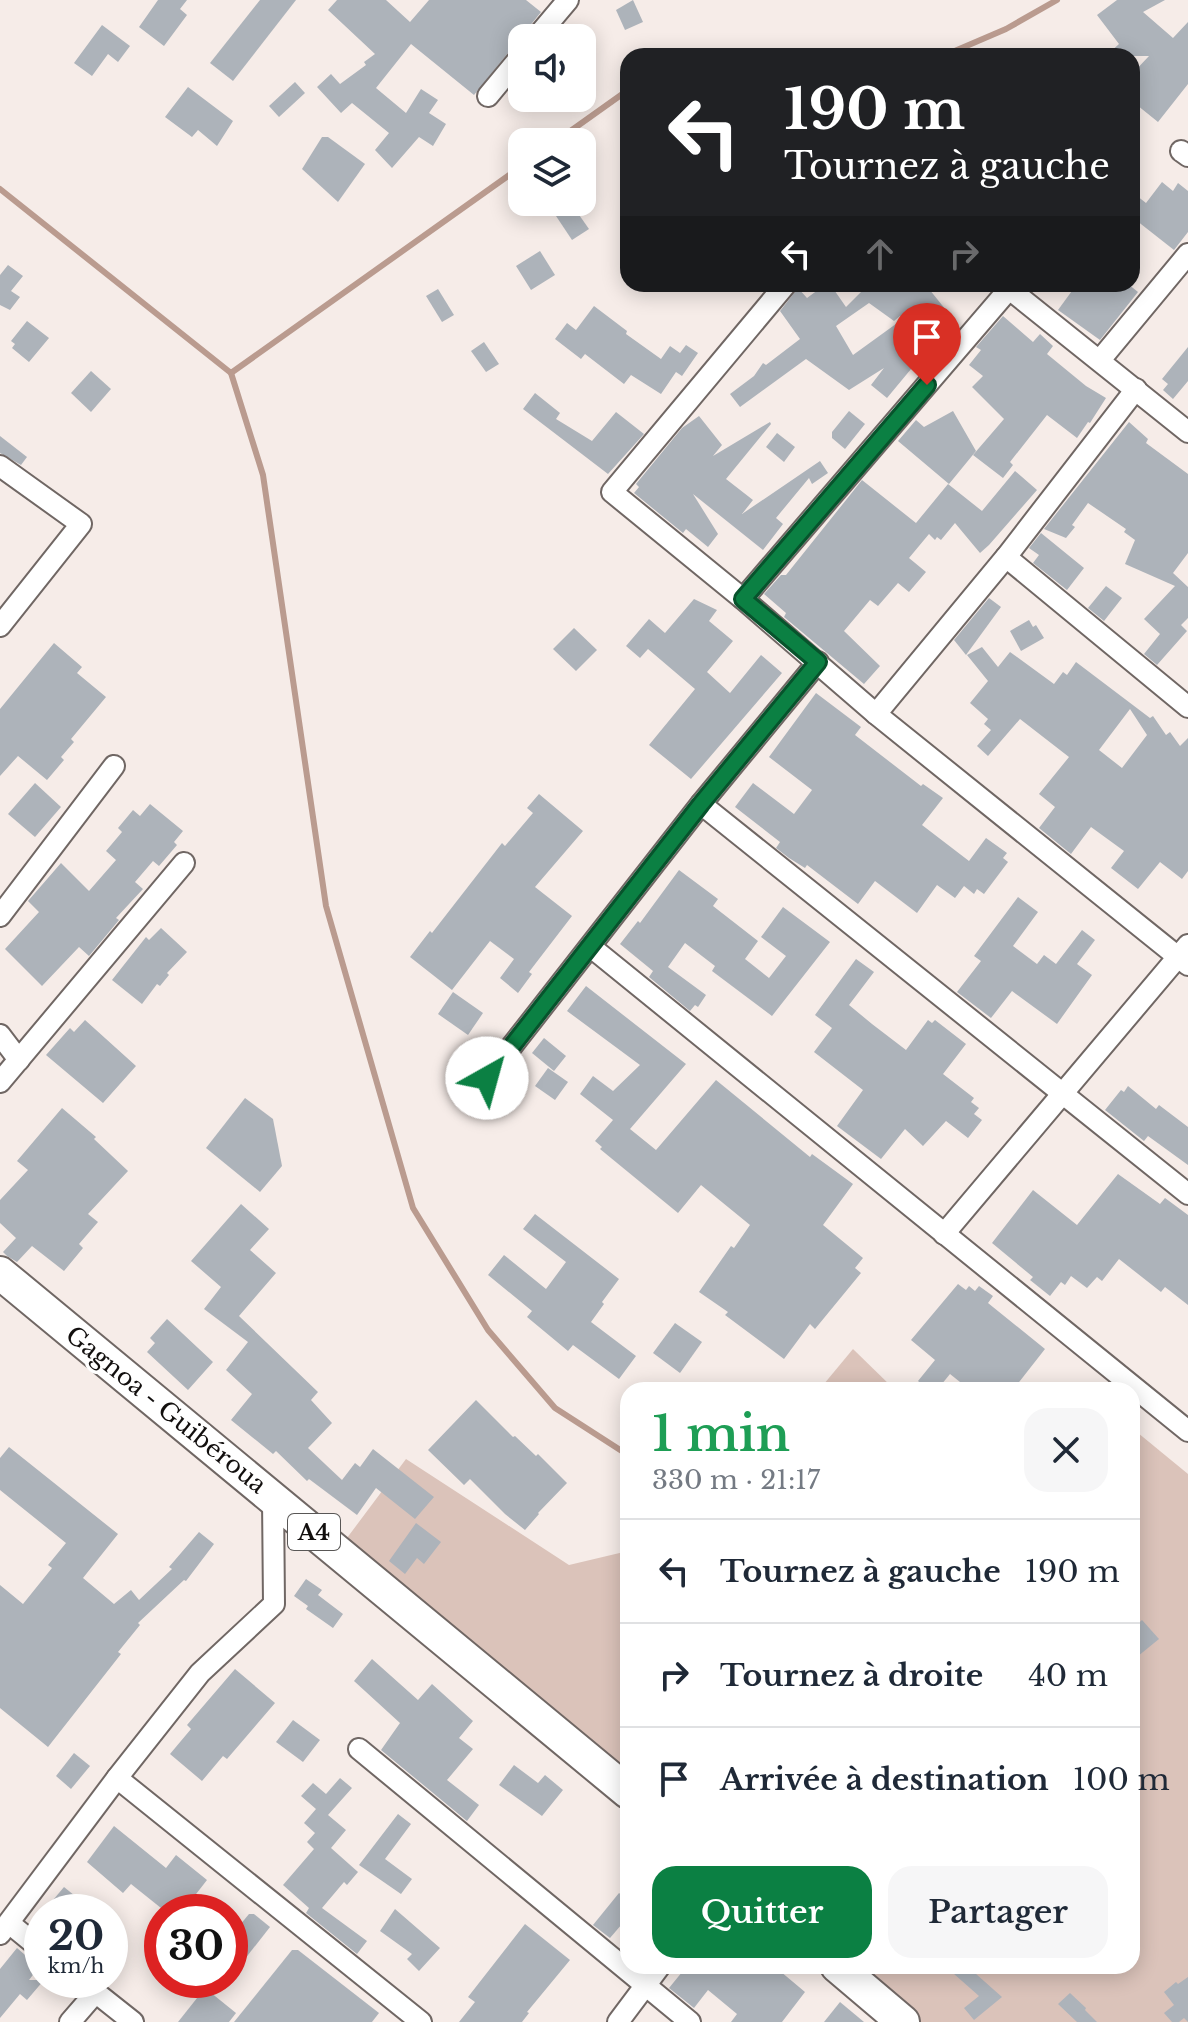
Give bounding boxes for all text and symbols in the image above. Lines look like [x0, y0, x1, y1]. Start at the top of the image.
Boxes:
map controls [508, 24, 596, 216]
button: sound [508, 24, 596, 112]
text: 190 m [784, 75, 965, 144]
icon: left [652, 80, 756, 184]
button: layers [508, 128, 596, 216]
text: Tournez à gauche [784, 144, 1110, 189]
icon: left [774, 232, 818, 276]
icon: ahead [858, 232, 902, 276]
icon: right [942, 232, 986, 276]
pin [893, 303, 961, 385]
icon: arrive [905, 315, 949, 359]
position arrow [445, 1036, 529, 1120]
street label: Gagnoa - Guibéroua [60, 1320, 273, 1500]
text: 1 min [652, 1404, 790, 1464]
button: close [1024, 1408, 1108, 1492]
text: 330 m · 21:17 [652, 1464, 820, 1496]
road number: A4 [288, 1514, 340, 1550]
icon: left [652, 1549, 696, 1593]
text: Tournez à gauche [720, 1553, 1001, 1590]
text: 190 m [1025, 1553, 1120, 1590]
icon: right [652, 1653, 696, 1697]
text: Tournez à droite [720, 1657, 983, 1694]
text: 40 m [1028, 1657, 1108, 1694]
icon: arrive [652, 1757, 696, 1801]
text: Arrivée à destination [720, 1761, 1049, 1798]
text: 100 m [1073, 1761, 1170, 1798]
button: Quitter [652, 1866, 872, 1958]
button: Partager [888, 1866, 1108, 1958]
speed limit sign: 30 [144, 1894, 248, 1998]
text: 20 [48, 1911, 104, 1961]
text: km/h [48, 1954, 104, 1978]

